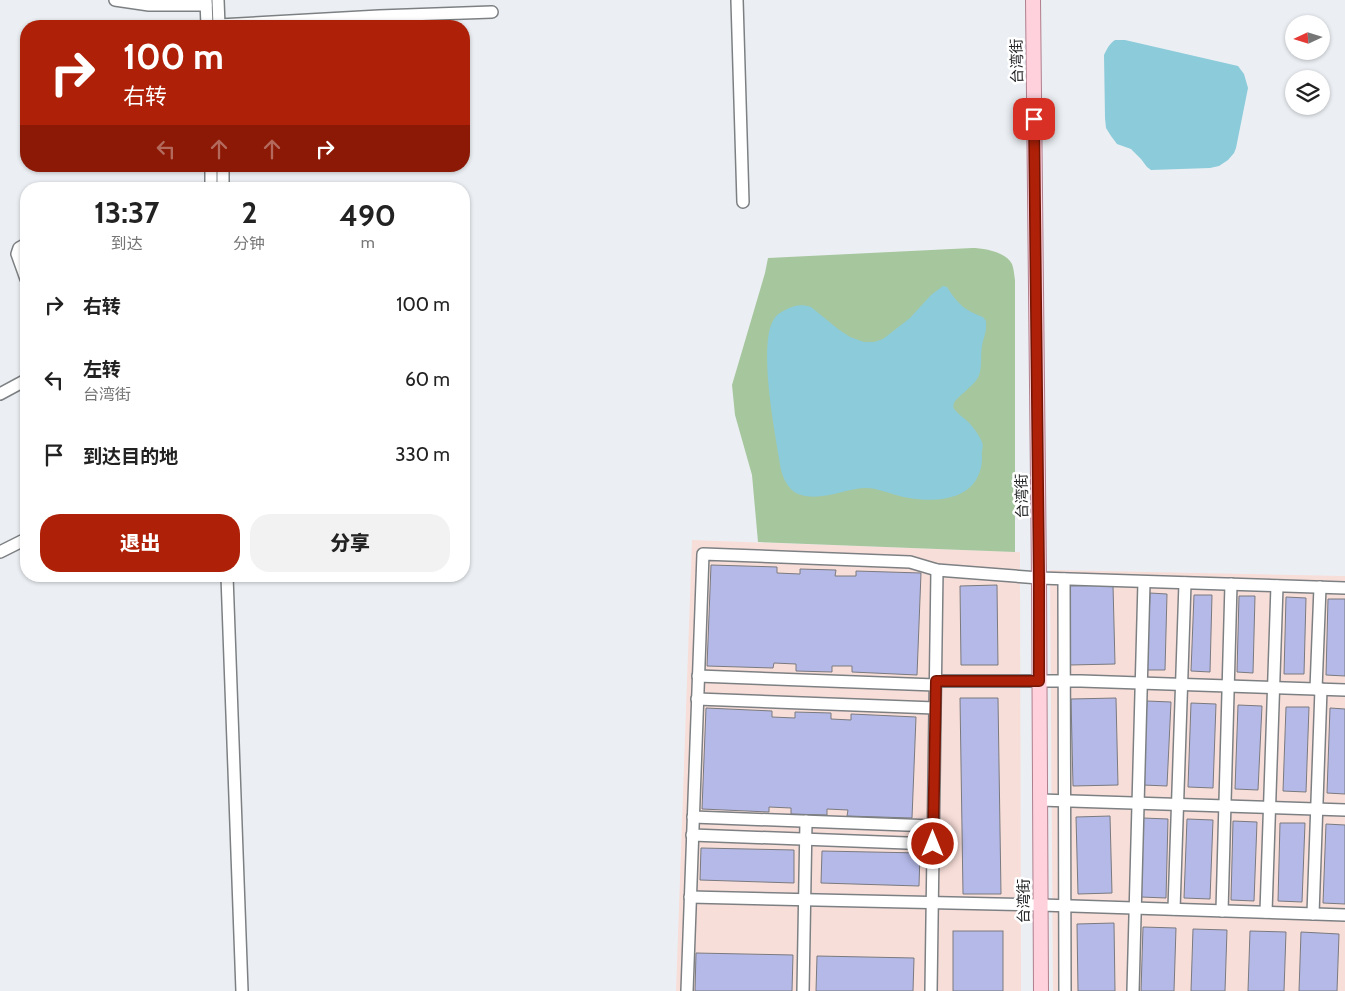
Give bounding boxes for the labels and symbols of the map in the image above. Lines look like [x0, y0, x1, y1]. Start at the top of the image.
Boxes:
north arrow [1285, 15, 1330, 60]
street label: 台湾街 [1008, 38, 1026, 84]
pin [1013, 98, 1055, 140]
street label: 台湾街 [1013, 473, 1031, 519]
position arrow [906, 817, 958, 869]
street label: 台湾街 [1015, 878, 1033, 924]

